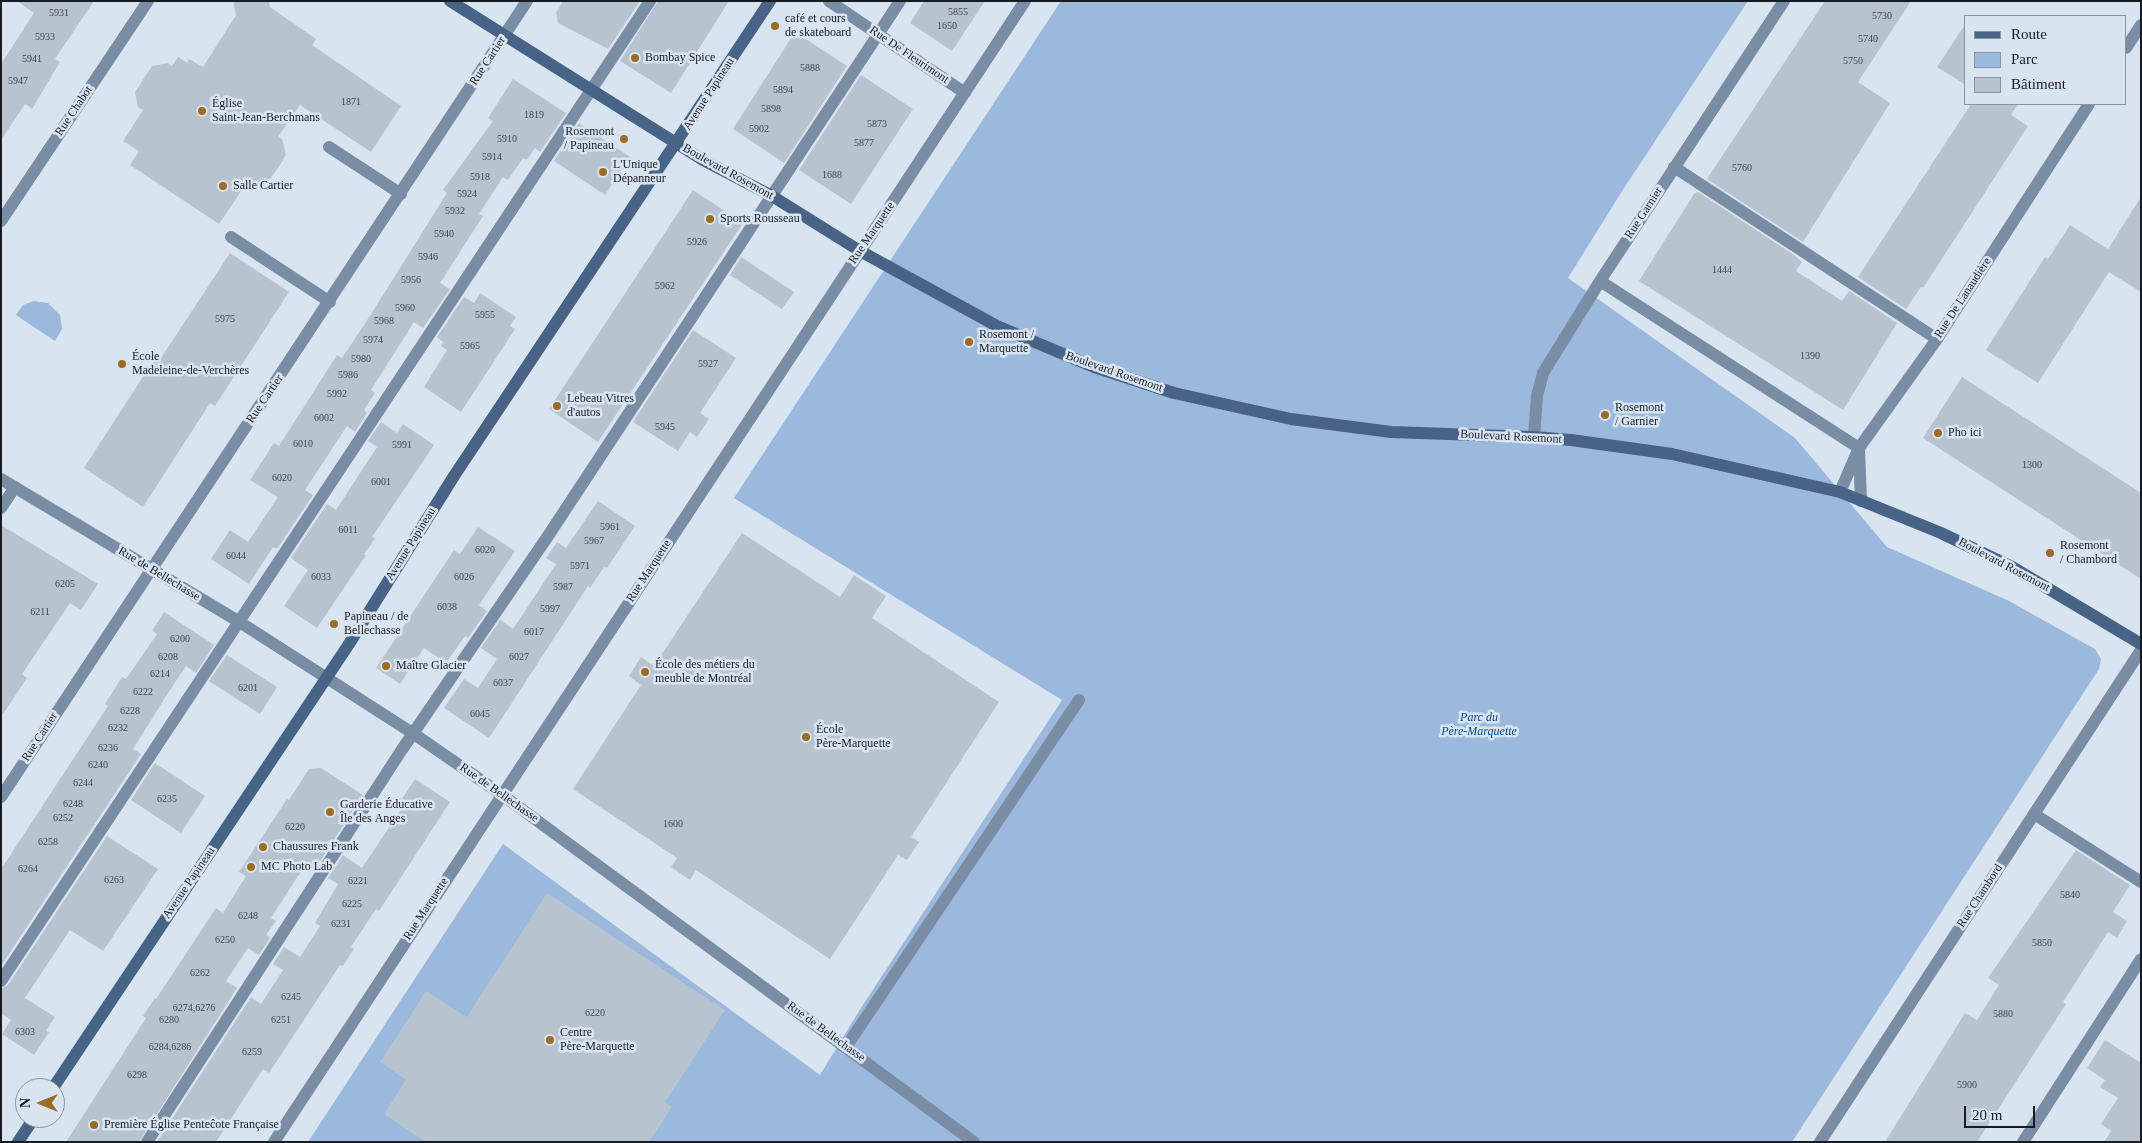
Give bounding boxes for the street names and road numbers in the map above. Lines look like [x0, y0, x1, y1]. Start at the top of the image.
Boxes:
street label: Rue De Fleurimont [867, 23, 951, 87]
street label: Rue Cartier [467, 34, 509, 88]
street label: Avenue Papineau [680, 55, 738, 133]
street label: Rue Chabot [52, 83, 96, 139]
street label: Boulevard Rosemont [680, 141, 776, 203]
street label: Rue Garnier [1622, 184, 1666, 242]
street label: Rue Marquette [846, 199, 898, 267]
street label: Rue De Lanaudière [1932, 255, 1994, 341]
street label: Boulevard Rosemont [1064, 349, 1164, 395]
street label: Rue Cartier [243, 372, 287, 426]
street label: Boulevard Rosemont [1460, 427, 1562, 447]
street label: Avenue Papineau [383, 505, 439, 583]
street label: Boulevard Rosemont [1956, 535, 2052, 595]
street label: Rue Marquette [623, 537, 675, 605]
street label: Rue de Bellechasse [115, 544, 203, 604]
street label: Rue Cartier [19, 710, 61, 764]
street label: Rue de Bellechasse [457, 760, 541, 826]
street label: Avenue Papineau [160, 844, 218, 922]
street label: Rue Chambord [1954, 861, 2006, 931]
street label: Rue Marquette [400, 875, 452, 943]
street label: Rue de Bellechasse [784, 999, 868, 1065]

